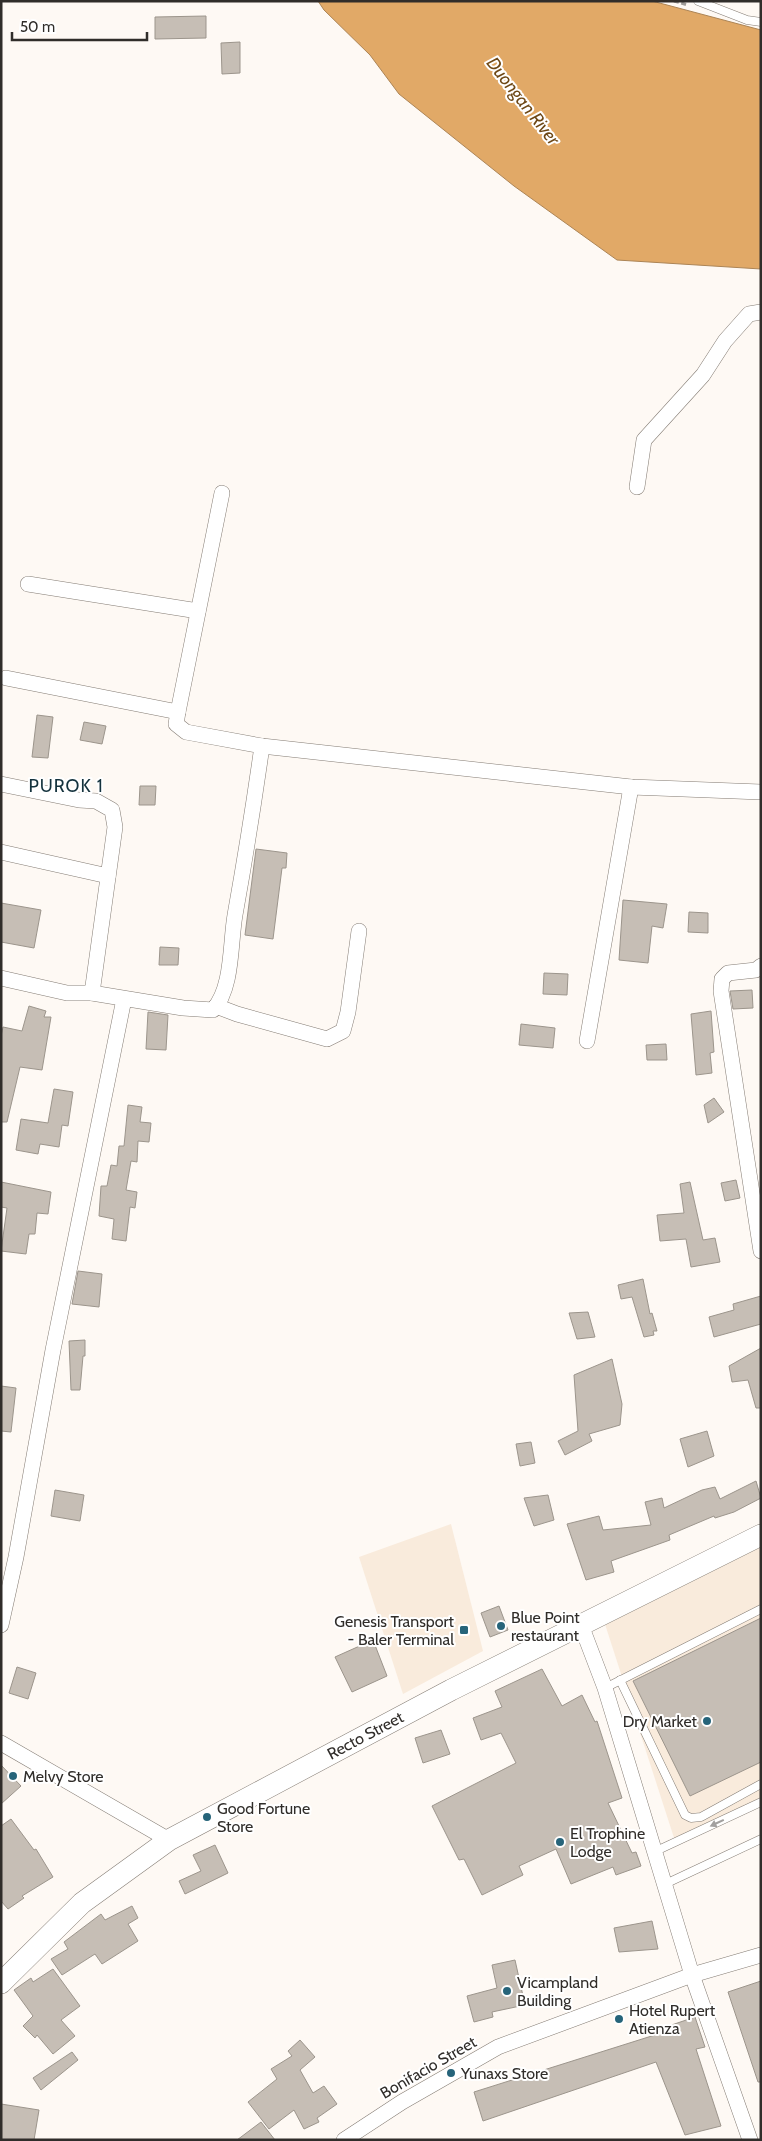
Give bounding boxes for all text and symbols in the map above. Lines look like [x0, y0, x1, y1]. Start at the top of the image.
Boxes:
scale bar [12, 10, 148, 42]
text: 50 m [20, 18, 55, 36]
water label: Duongan River [482, 53, 565, 151]
district label: PUROK 1 [28, 775, 104, 797]
place label: Blue Point restaurant [511, 1608, 580, 1645]
place label: Genesis Transport - Baler Terminal [334, 1612, 455, 1649]
marker: Blue Point restaurant [495, 1620, 507, 1632]
marker: Genesis Transport - Baler Terminal [458, 1624, 470, 1636]
street label: Recto Street [324, 1707, 407, 1763]
place label: Dry Market [623, 1712, 698, 1731]
marker: Dry Market [701, 1715, 713, 1727]
place label: Melvy Store [23, 1767, 103, 1786]
marker: Melvy Store [7, 1770, 19, 1782]
place label: Good Fortune Store [217, 1799, 310, 1836]
marker: Good Fortune Store [201, 1811, 213, 1823]
one-way arrow [710, 1819, 724, 1827]
place label: El Trophine Lodge [570, 1824, 645, 1861]
marker: El Trophine Lodge [554, 1836, 566, 1848]
place label: Vicampland Building [517, 1973, 598, 2010]
marker: Vicampland Building [501, 1985, 513, 1997]
place label: Hotel Rupert Atienza [629, 2001, 716, 2038]
marker: Hotel Rupert Atienza [613, 2013, 625, 2025]
street label: Bonifacio Street [377, 2032, 480, 2103]
place label: Yunaxs Store [460, 2064, 548, 2083]
marker: Yunaxs Store [445, 2067, 457, 2079]

